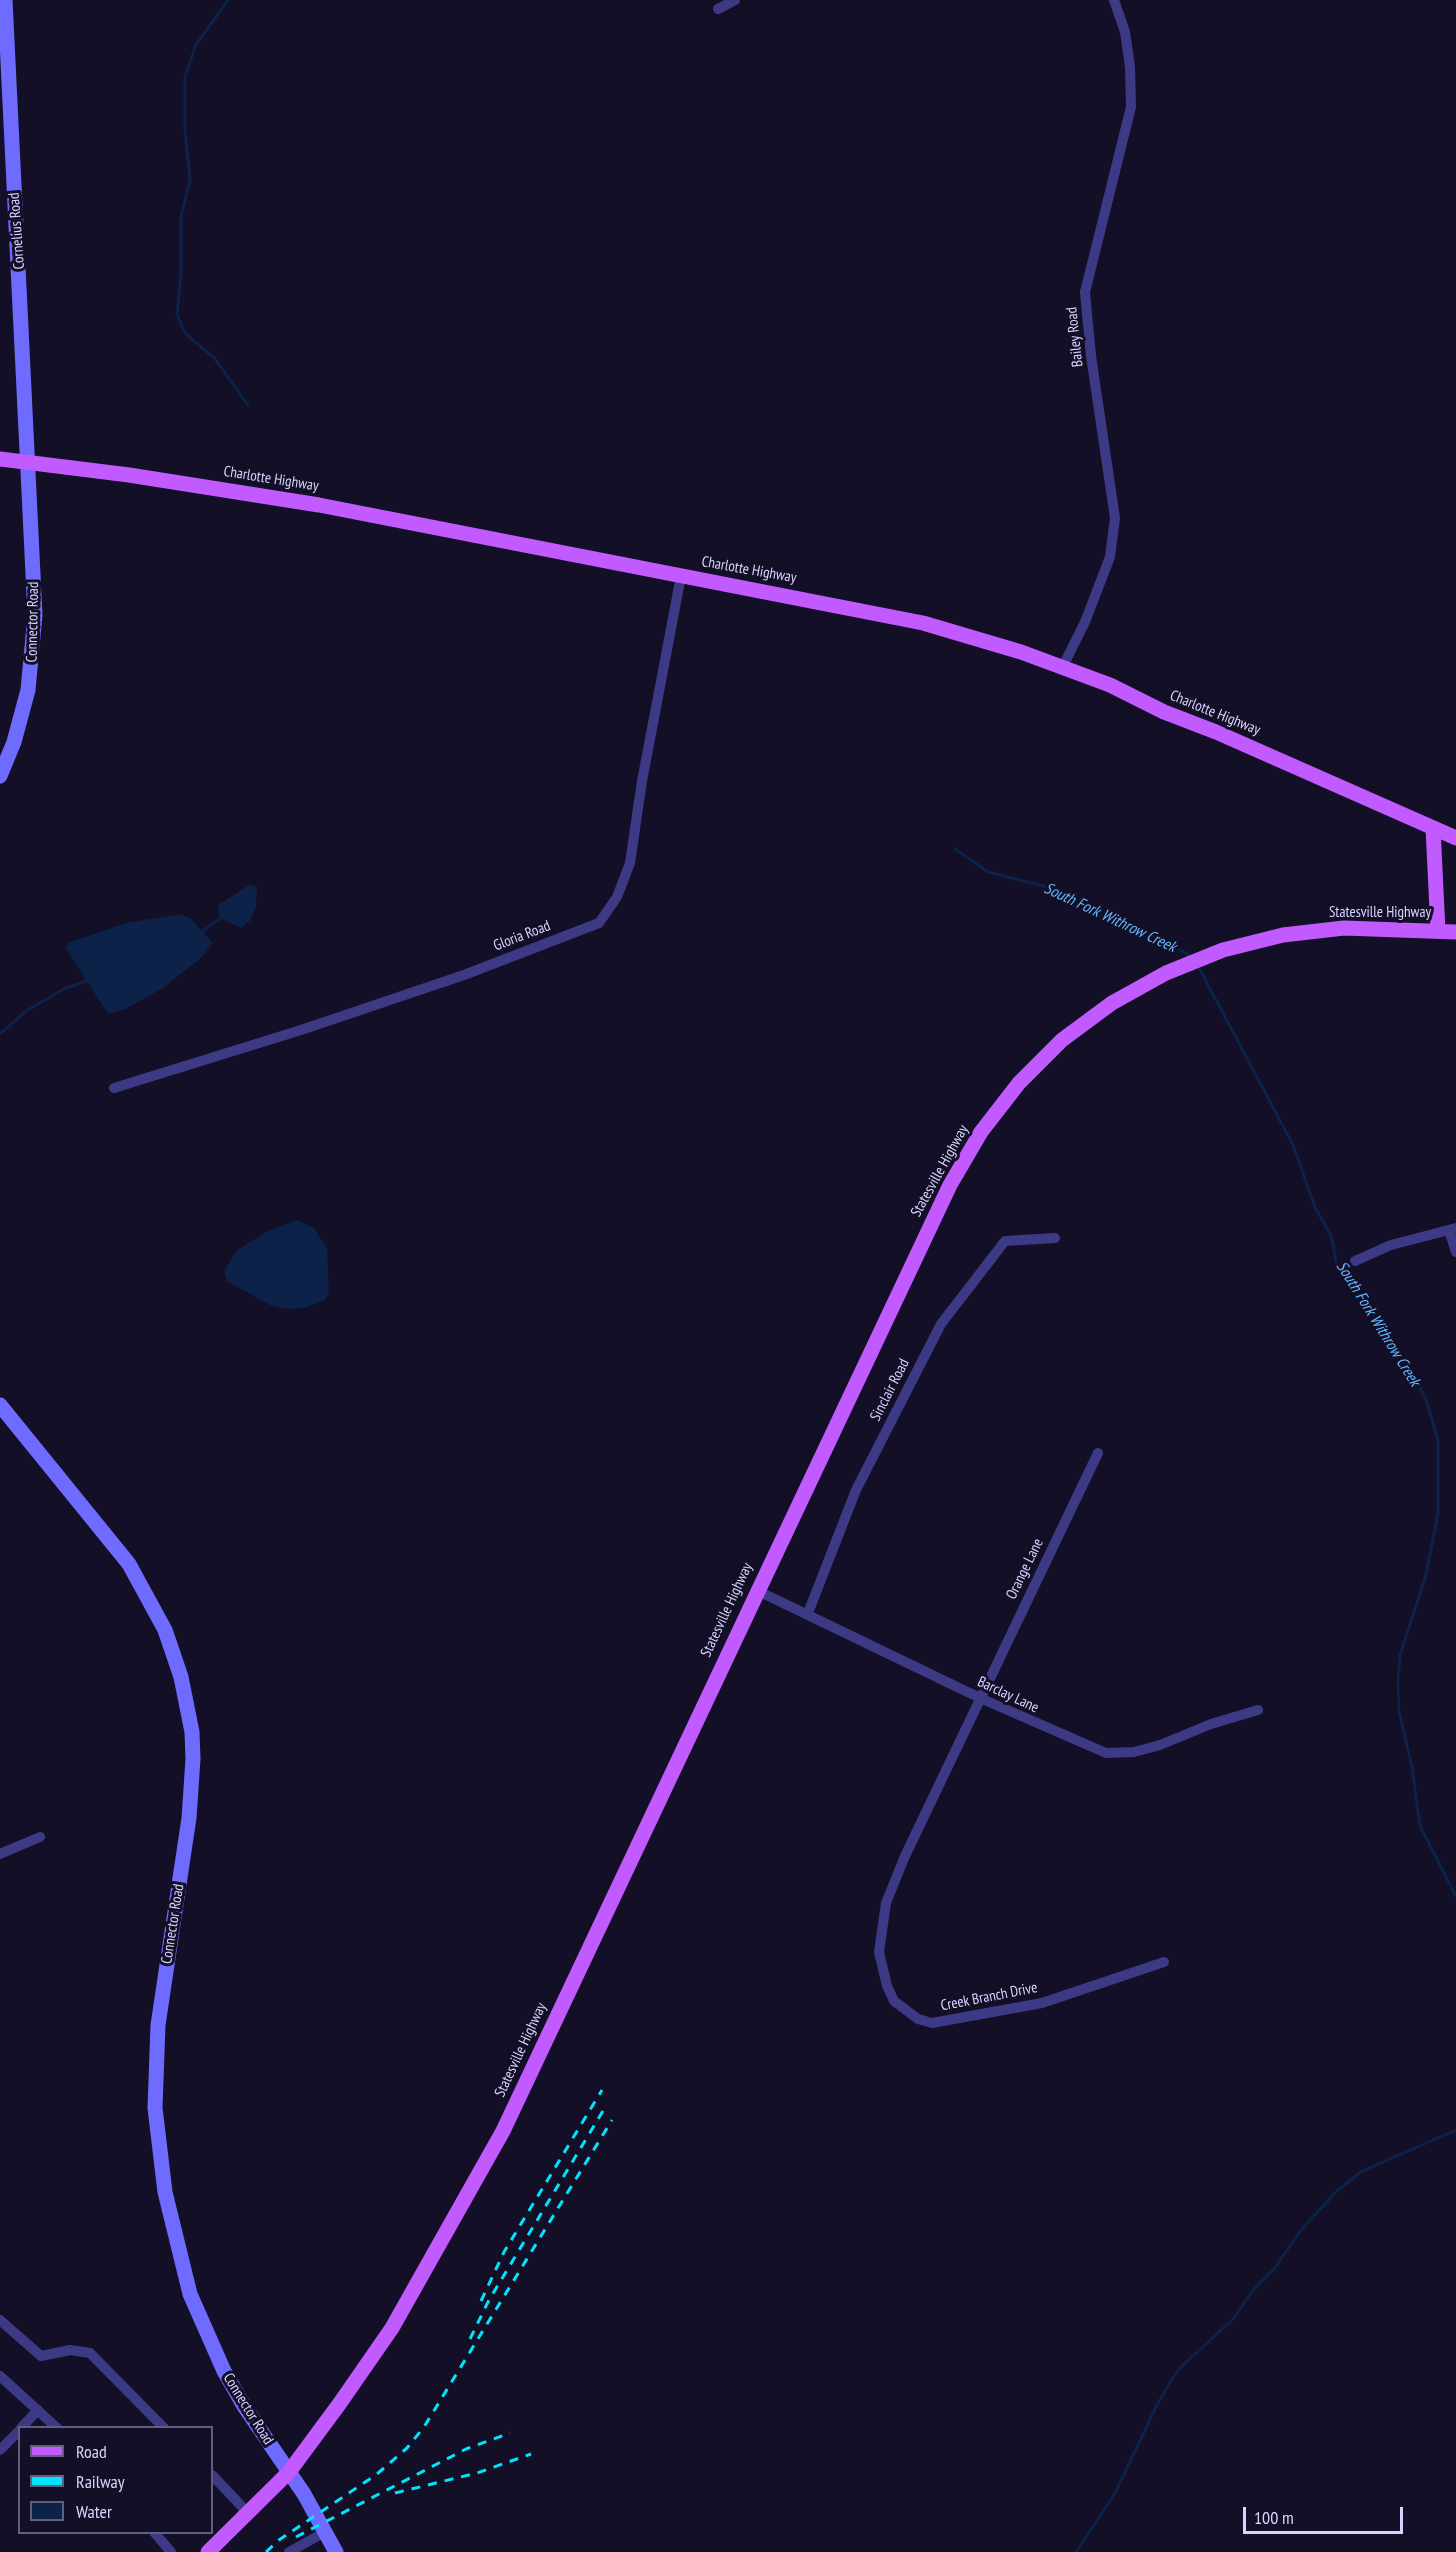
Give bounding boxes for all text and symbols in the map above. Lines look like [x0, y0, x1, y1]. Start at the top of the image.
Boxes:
street label: Cornelius Road [5, 192, 29, 270]
street label: Bailey Road [1063, 306, 1087, 368]
street label: Charlotte Highway [222, 463, 320, 495]
street label: Charlotte Highway [700, 553, 798, 587]
street label: Connector Road [23, 581, 43, 663]
street label: Charlotte Highway [1167, 687, 1263, 739]
water label: South Fork Withrow Creek [1041, 879, 1179, 957]
street label: Statesville Highway [1329, 904, 1431, 922]
street label: Gloria Road [491, 917, 553, 955]
street label: Statesville Highway [907, 1122, 973, 1220]
water label: South Fork Withrow Creek [1332, 1258, 1424, 1390]
street label: Sinclair Road [867, 1356, 913, 1424]
street label: Orange Lane [1003, 1536, 1047, 1602]
street label: Statesville Highway [697, 1560, 757, 1660]
street label: Barclay Lane [974, 1673, 1042, 1717]
street label: Connector Road [158, 1883, 188, 1965]
street label: Creek Branch Drive [939, 1979, 1039, 2015]
street label: Statesville Highway [491, 2000, 551, 2100]
street label: Connector Road [219, 2370, 277, 2448]
legend [18, 2426, 213, 2534]
text: Road [76, 2440, 107, 2463]
text: Railway [76, 2470, 125, 2493]
scale bar [1246, 2495, 1406, 2533]
text: Water [76, 2500, 112, 2523]
text: 100 m [1254, 2506, 1294, 2529]

